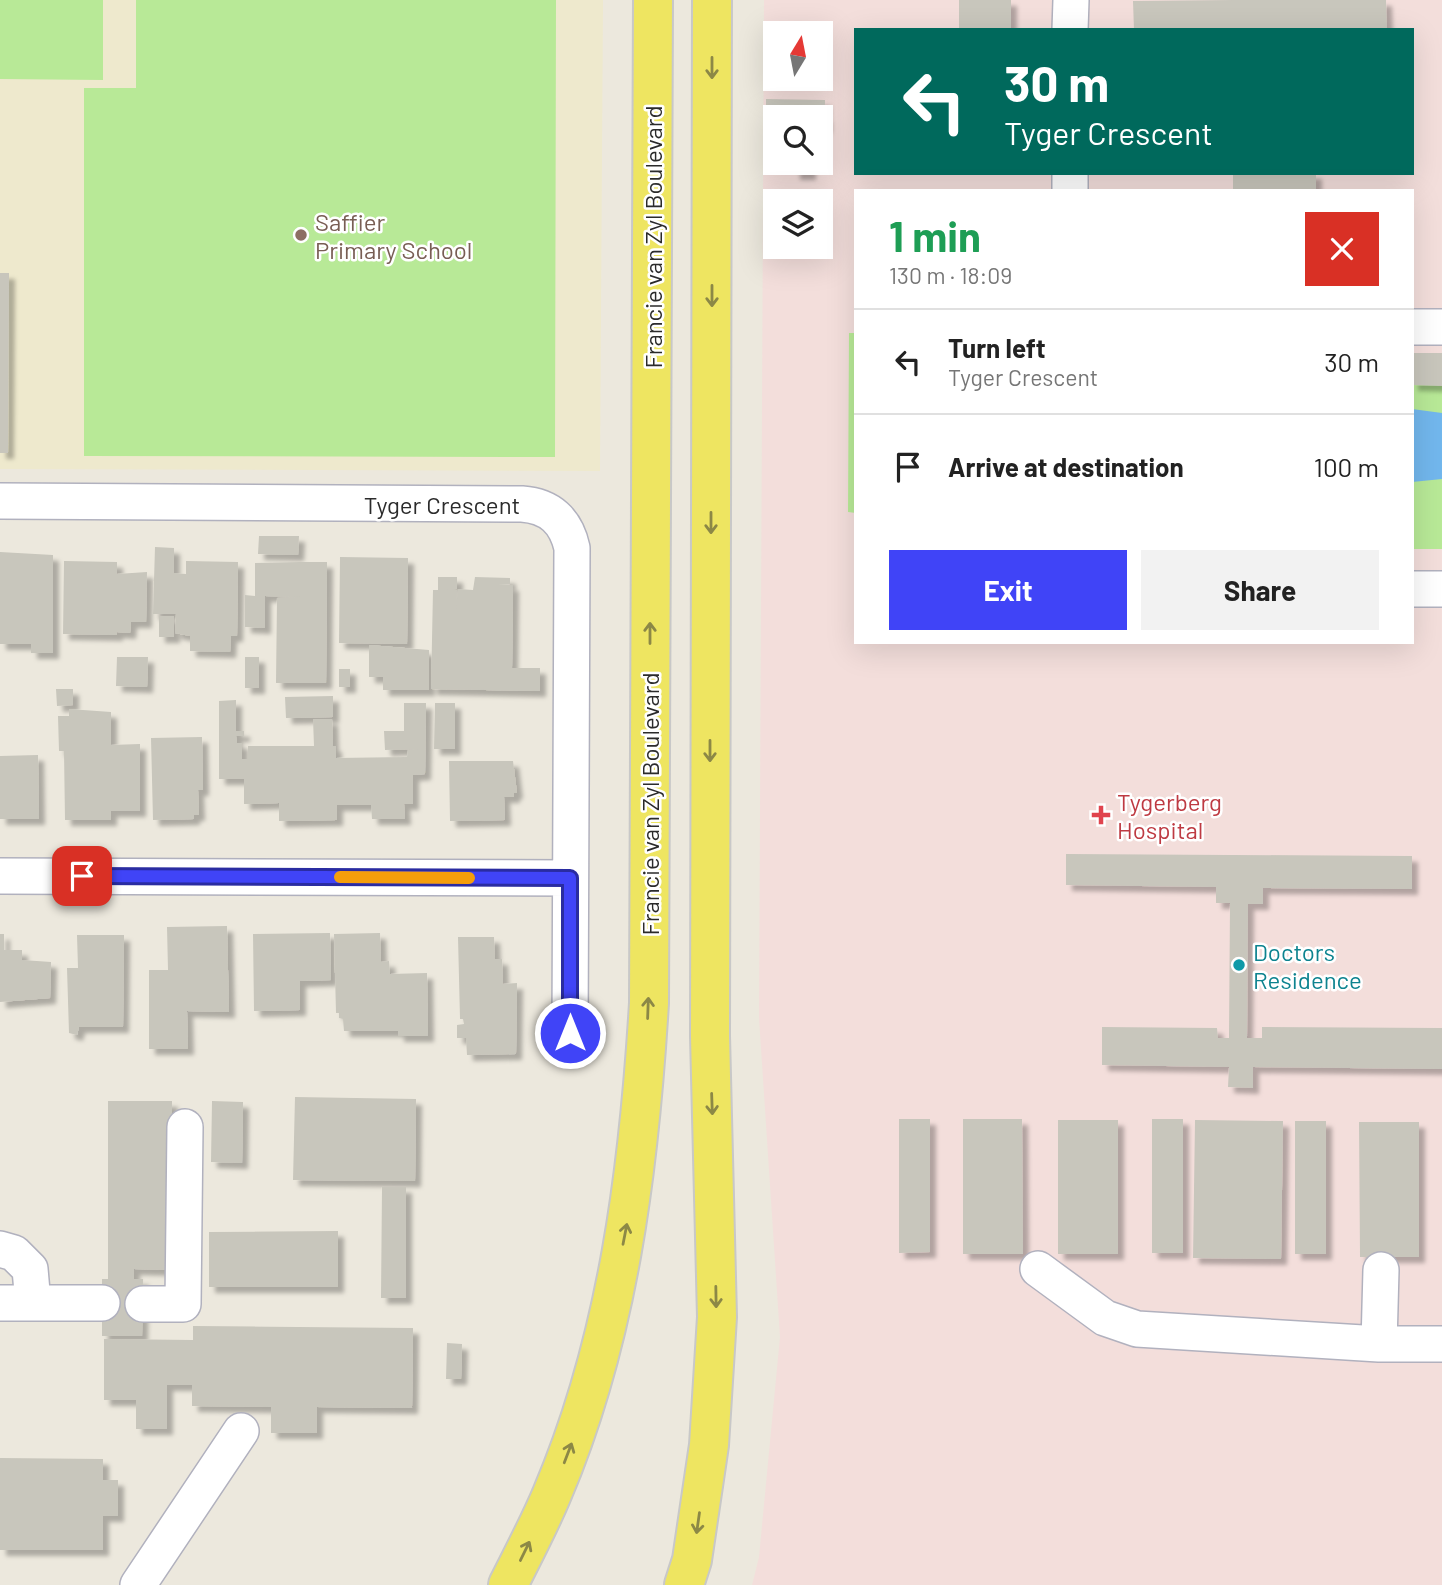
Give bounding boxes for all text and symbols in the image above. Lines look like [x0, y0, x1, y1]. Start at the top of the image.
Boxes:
north arrow [763, 21, 833, 91]
map controls [763, 21, 833, 259]
text: 30 m [1004, 53, 1109, 112]
one-way arrow [705, 56, 719, 79]
icon: left [889, 56, 980, 147]
street label: Francie van Zyl Boulevard [638, 105, 667, 369]
button: search [763, 105, 833, 175]
text: Tyger Crescent [1004, 113, 1213, 151]
button: layers [763, 189, 833, 259]
place label: Saffier Primary School [315, 207, 472, 264]
text: 1 min [889, 210, 981, 260]
button: close [1305, 212, 1379, 286]
marker: Saffier Primary School [293, 227, 309, 243]
text: 130 m · 18:09 [889, 261, 1012, 289]
one-way arrow [705, 284, 719, 307]
text: Turn left [948, 332, 1046, 363]
icon: left [889, 343, 927, 381]
text: 30 m [1324, 346, 1379, 377]
text: Tyger Crescent [948, 363, 1098, 391]
icon: arrive [889, 448, 927, 486]
text: Arrive at destination [948, 451, 1184, 482]
text: 100 m [1314, 451, 1379, 482]
street label: Tyger Crescent [364, 490, 520, 519]
one-way arrow [704, 511, 718, 534]
button: Exit [889, 550, 1127, 630]
button: Share [1141, 550, 1379, 630]
one-way arrow [643, 622, 657, 645]
street label: Francie van Zyl Boulevard [635, 672, 664, 936]
one-way arrow [703, 739, 717, 762]
place label: Tygerberg Hospital [1117, 787, 1222, 844]
marker: Tygerberg Hospital [1091, 805, 1111, 825]
pin [52, 846, 112, 906]
icon: arrive [63, 857, 101, 895]
place label: Doctors Residence [1253, 937, 1362, 994]
marker: Doctors Residence [1231, 957, 1247, 973]
position arrow [533, 996, 607, 1070]
one-way arrow [642, 996, 655, 1019]
one-way arrow [705, 1092, 718, 1115]
one-way arrow [619, 1223, 633, 1246]
one-way arrow [710, 1285, 723, 1308]
one-way arrow [562, 1443, 575, 1465]
one-way arrow [691, 1511, 704, 1534]
one-way arrow [518, 1541, 532, 1562]

